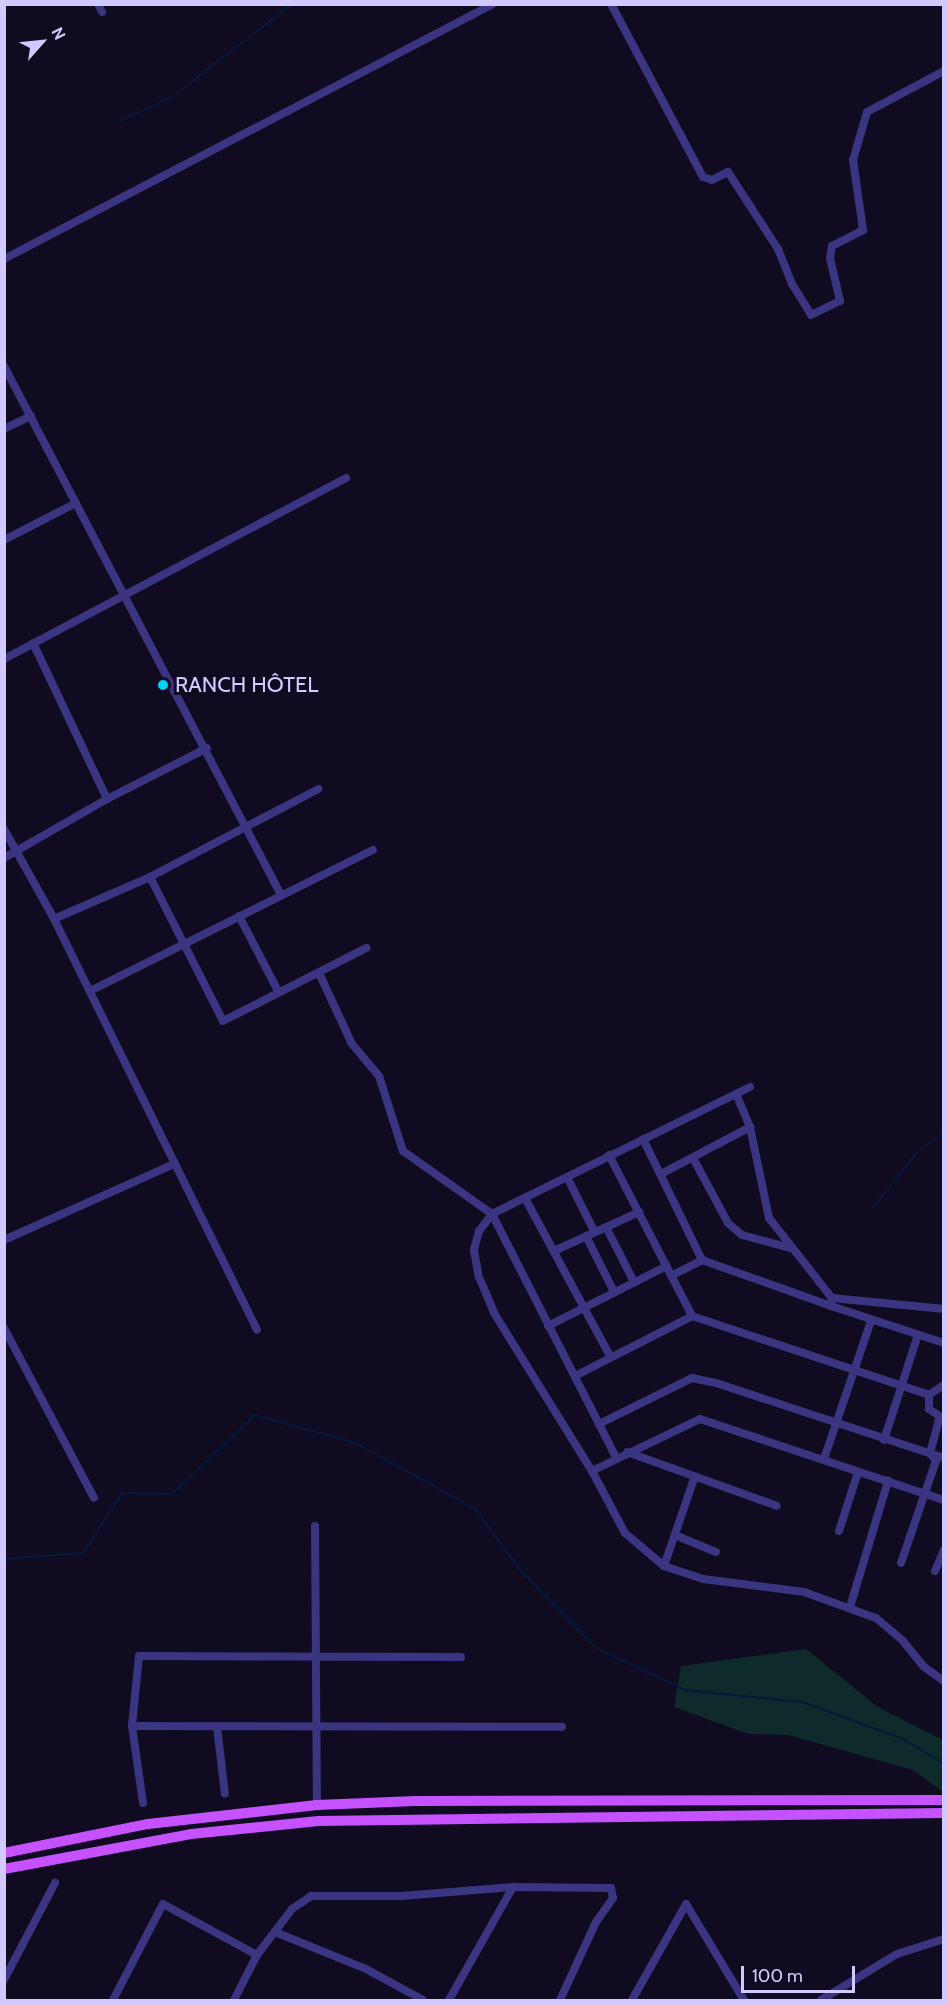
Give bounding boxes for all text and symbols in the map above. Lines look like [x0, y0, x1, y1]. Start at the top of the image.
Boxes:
north arrow [12, 12, 72, 72]
text: N [47, 24, 70, 43]
place label: RANCH HÔTEL [175, 672, 318, 698]
marker: RANCH HÔTEL [156, 678, 170, 692]
scale bar [744, 1954, 858, 1992]
text: 100 m [752, 1965, 803, 1987]

